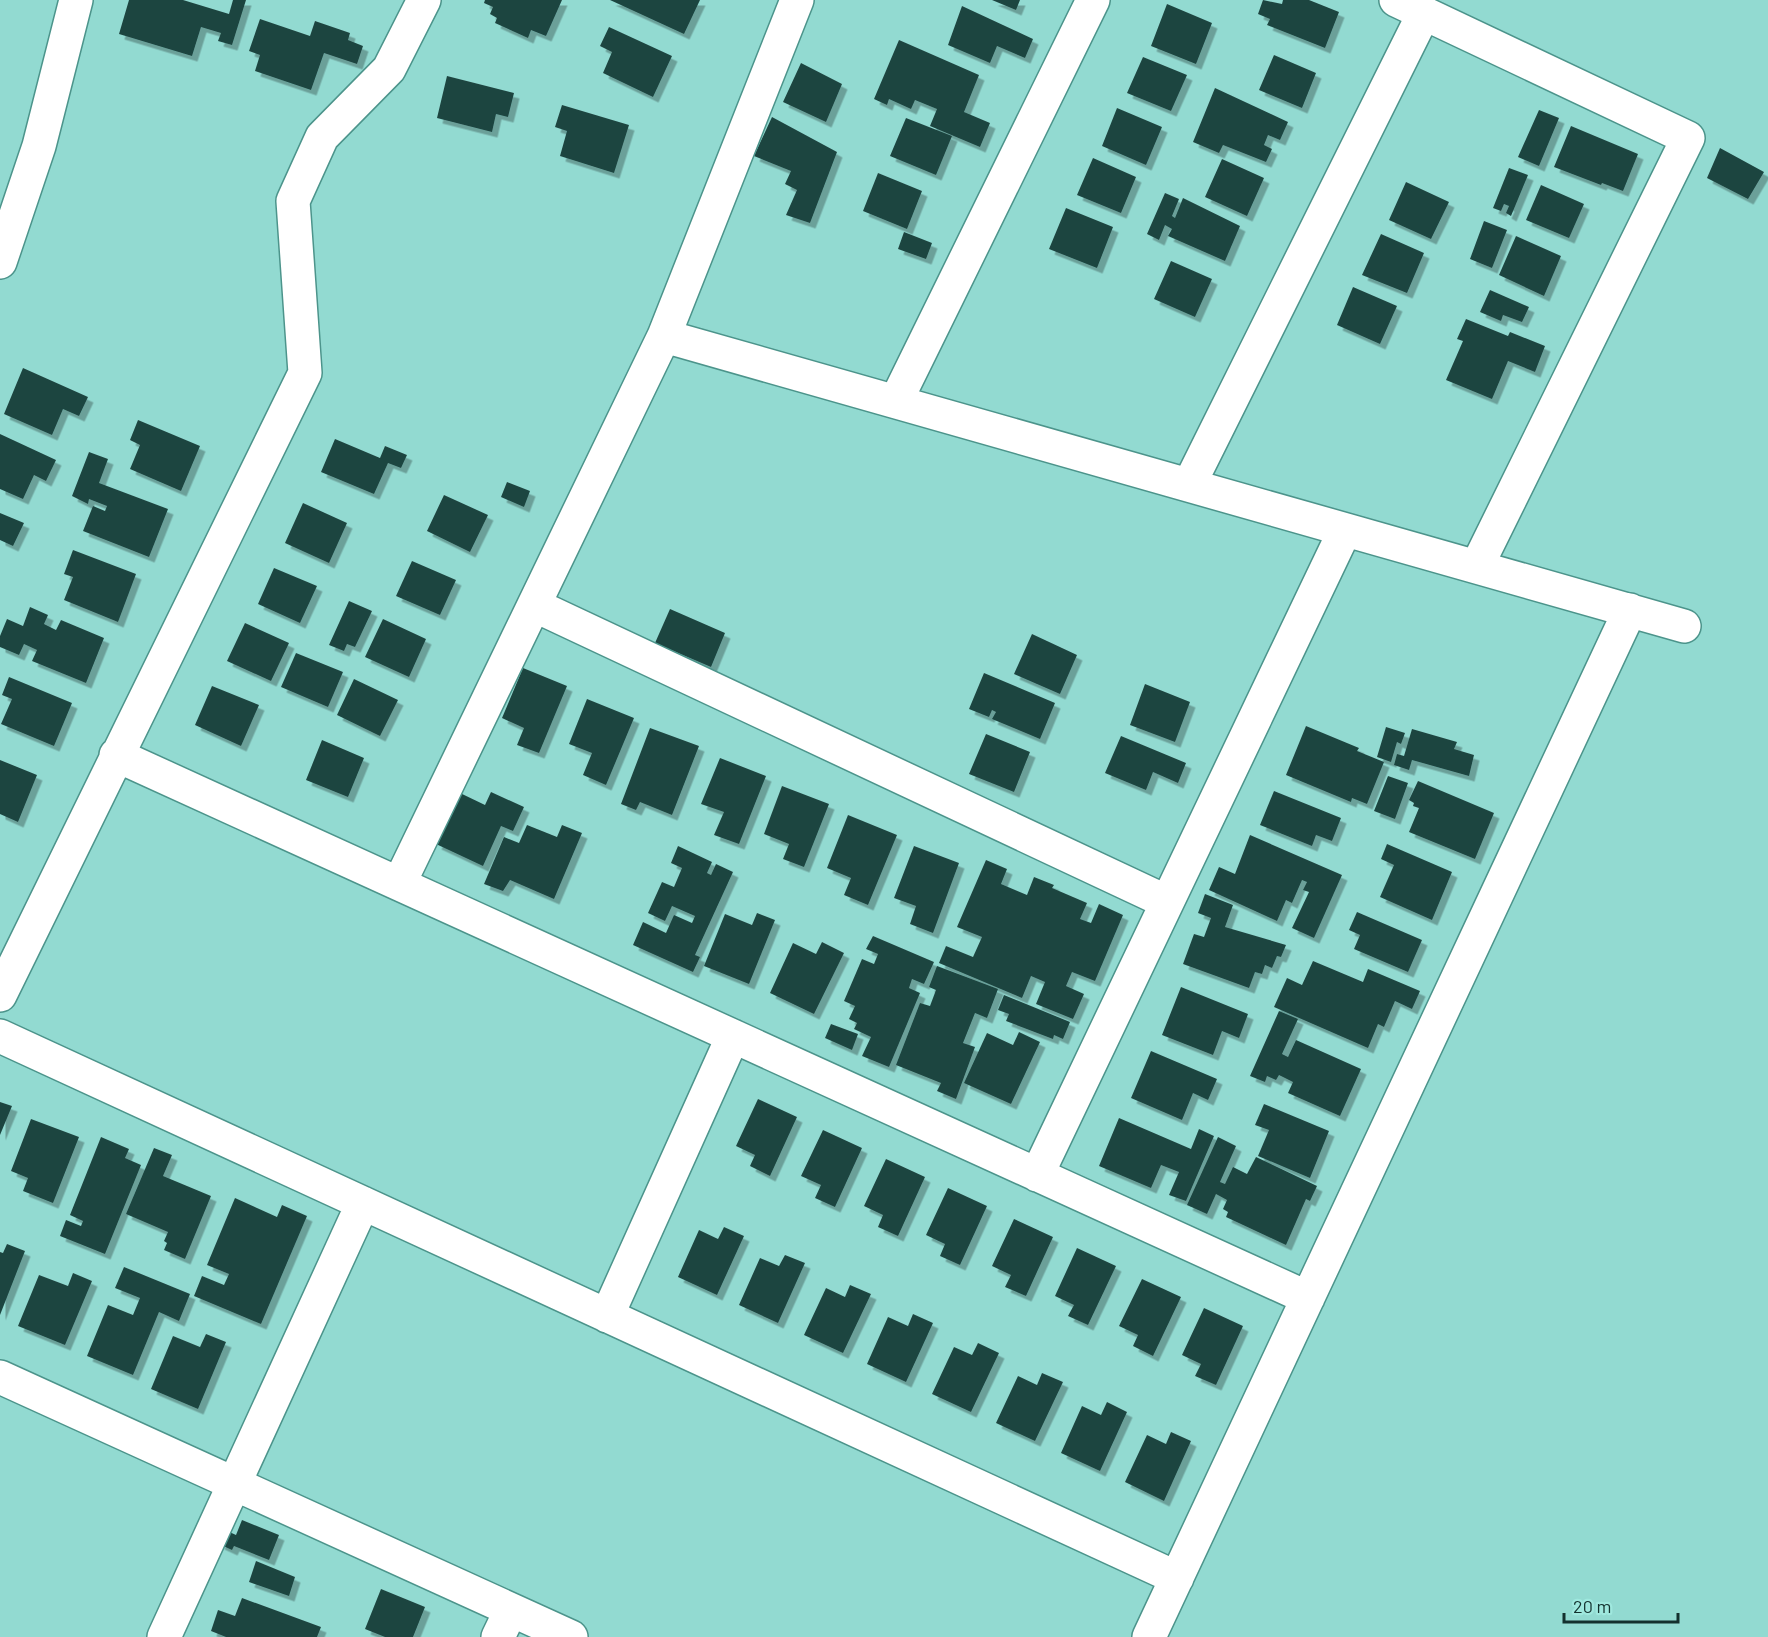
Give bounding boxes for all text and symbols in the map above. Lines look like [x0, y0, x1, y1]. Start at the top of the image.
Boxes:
scale bar [1564, 1586, 1678, 1624]
text: 20 m [1573, 1595, 1611, 1617]

